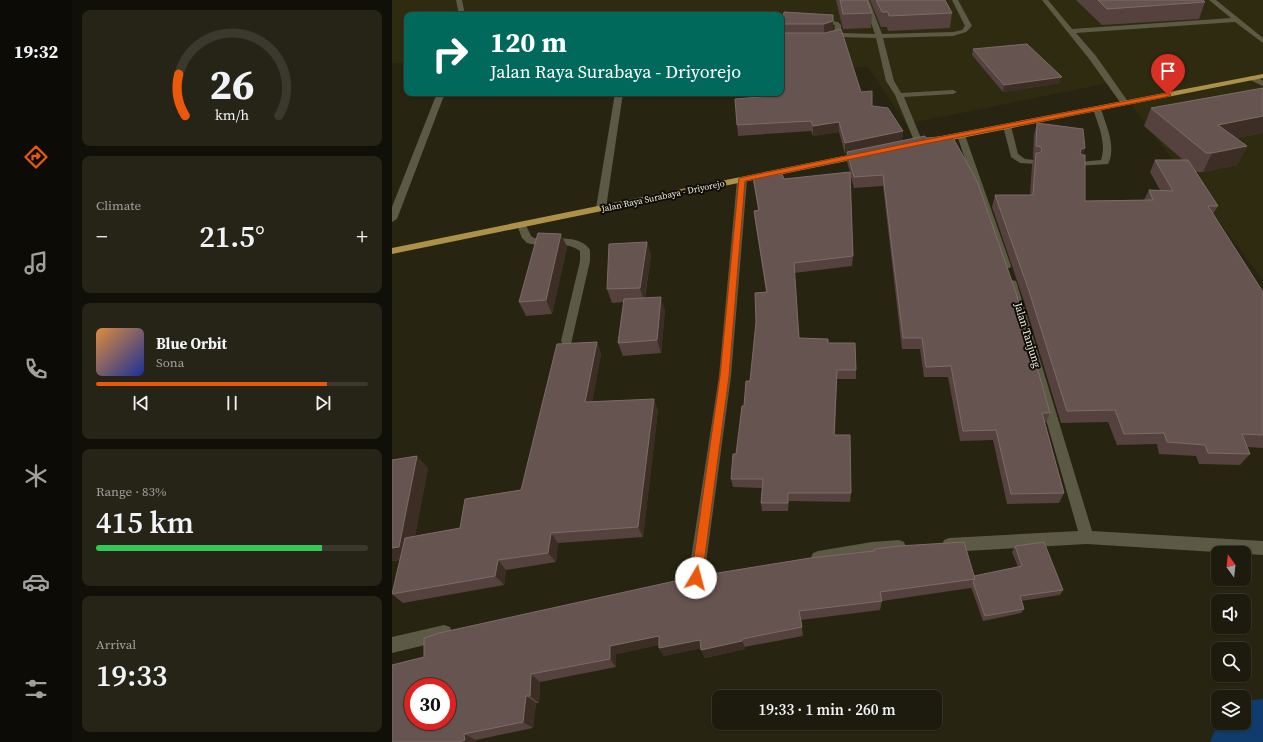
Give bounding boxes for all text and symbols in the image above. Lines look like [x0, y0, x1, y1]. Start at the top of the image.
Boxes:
text: 120 m [490, 23, 567, 61]
icon: right [424, 28, 476, 80]
text: 19:32 [14, 39, 58, 64]
pin [1151, 54, 1185, 95]
text: 26 [209, 56, 255, 113]
text: Jalan Raya Surabaya - Driyorejo [490, 59, 741, 84]
icon: arrive [1157, 60, 1179, 82]
text: km/h [215, 105, 249, 125]
icon: directions [22, 143, 50, 171]
street label: Jalan Raya Surabaya - Driyorejo [599, 177, 726, 215]
text: Climate [96, 197, 141, 214]
text: 21.5° [199, 216, 265, 257]
text: − [96, 221, 108, 251]
text: + [356, 221, 368, 251]
icon: music [22, 249, 50, 277]
street label: Jalan Tanjung [1010, 300, 1045, 370]
text: Blue Orbit [156, 333, 227, 354]
text: Sona [156, 354, 184, 371]
icon: phone [22, 355, 50, 383]
icon: previous [130, 392, 152, 414]
icon: pause [221, 392, 243, 414]
icon: next [312, 392, 334, 414]
icon: climate [22, 462, 50, 490]
text: Range · 83% [96, 483, 167, 500]
text: 415 km [96, 502, 194, 543]
north arrow [1211, 546, 1251, 586]
map controls [1211, 546, 1251, 730]
position arrow [675, 557, 717, 599]
icon: car [22, 568, 50, 596]
button: sound [1211, 594, 1251, 634]
text: Arrival [96, 636, 136, 653]
button: search [1211, 642, 1251, 682]
text: 19:33 [96, 655, 167, 696]
icon: filters [22, 675, 50, 703]
speed limit sign: 30 [404, 678, 456, 730]
button: layers [1211, 690, 1251, 730]
text: 19:33 · 1 min · 260 m [759, 699, 895, 720]

